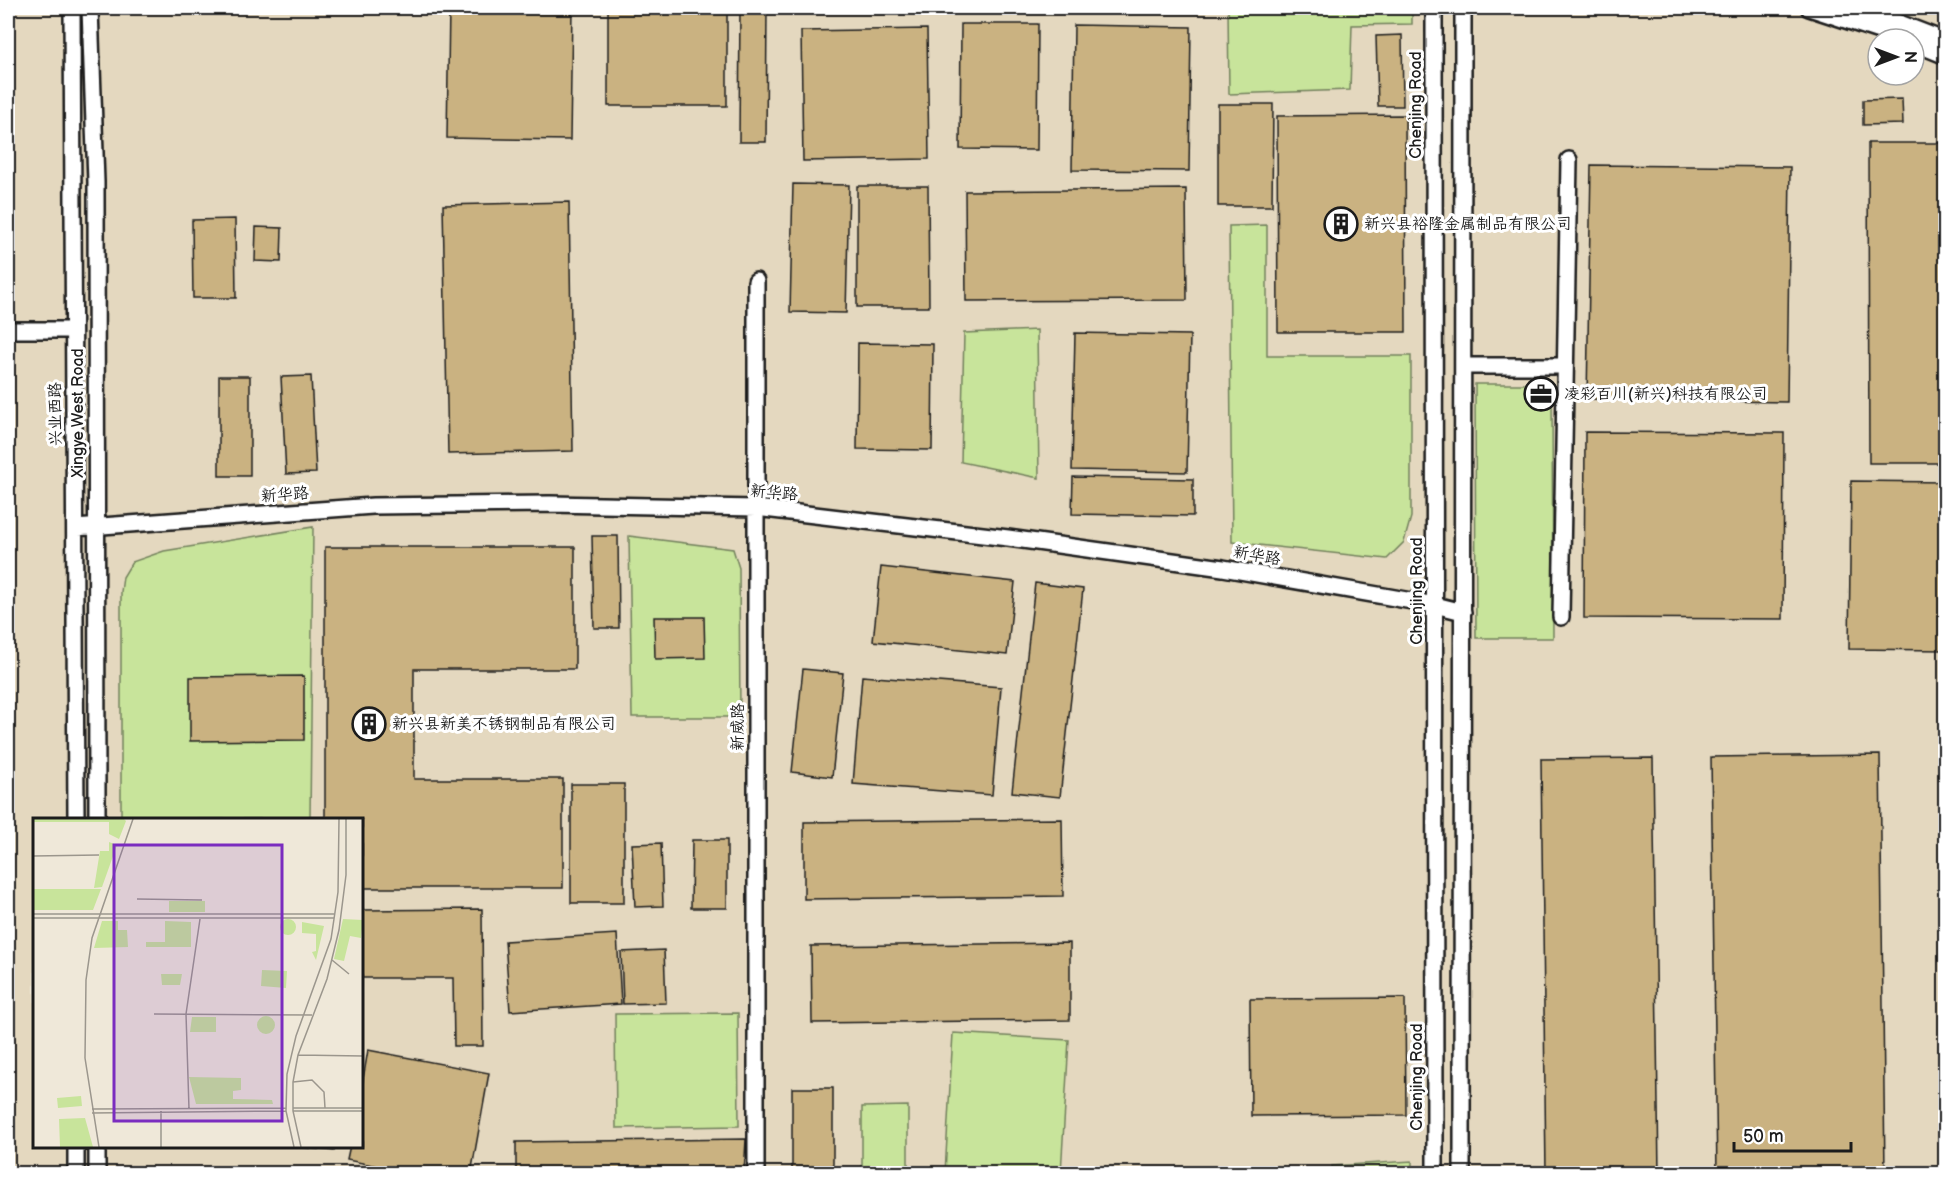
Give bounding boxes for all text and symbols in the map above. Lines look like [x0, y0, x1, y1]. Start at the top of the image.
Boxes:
north arrow [1866, 27, 1926, 87]
street label: Chenjing Road [1407, 51, 1426, 159]
text: N [1900, 51, 1919, 63]
building icon: 新兴县裕隆金属制品有限公司 [1323, 206, 1359, 242]
place label: 新兴县裕隆金属制品有限公司 [1364, 215, 1572, 234]
street label: Xingye West Road [69, 348, 88, 479]
office icon: 凌彩百川(新兴)科技有限公司 [1523, 376, 1559, 412]
street label: 兴业西路 [46, 382, 66, 446]
place label: 凌彩百川(新兴)科技有限公司 [1564, 385, 1768, 404]
street label: 新华路 [749, 481, 799, 505]
street label: 新华路 [260, 484, 310, 506]
street label: Chenjing Road [1408, 537, 1427, 645]
street label: 新华路 [1232, 542, 1282, 570]
street label: 新威路 [729, 703, 748, 751]
building icon: 新兴县新美不锈钢制品有限公司 [351, 706, 387, 742]
place label: 新兴县新美不锈钢制品有限公司 [392, 715, 616, 734]
inset map [33, 818, 363, 1148]
street label: Chenjing Road [1408, 1023, 1427, 1131]
scale bar [1734, 1115, 1851, 1153]
text: 50 m [1743, 1126, 1784, 1147]

